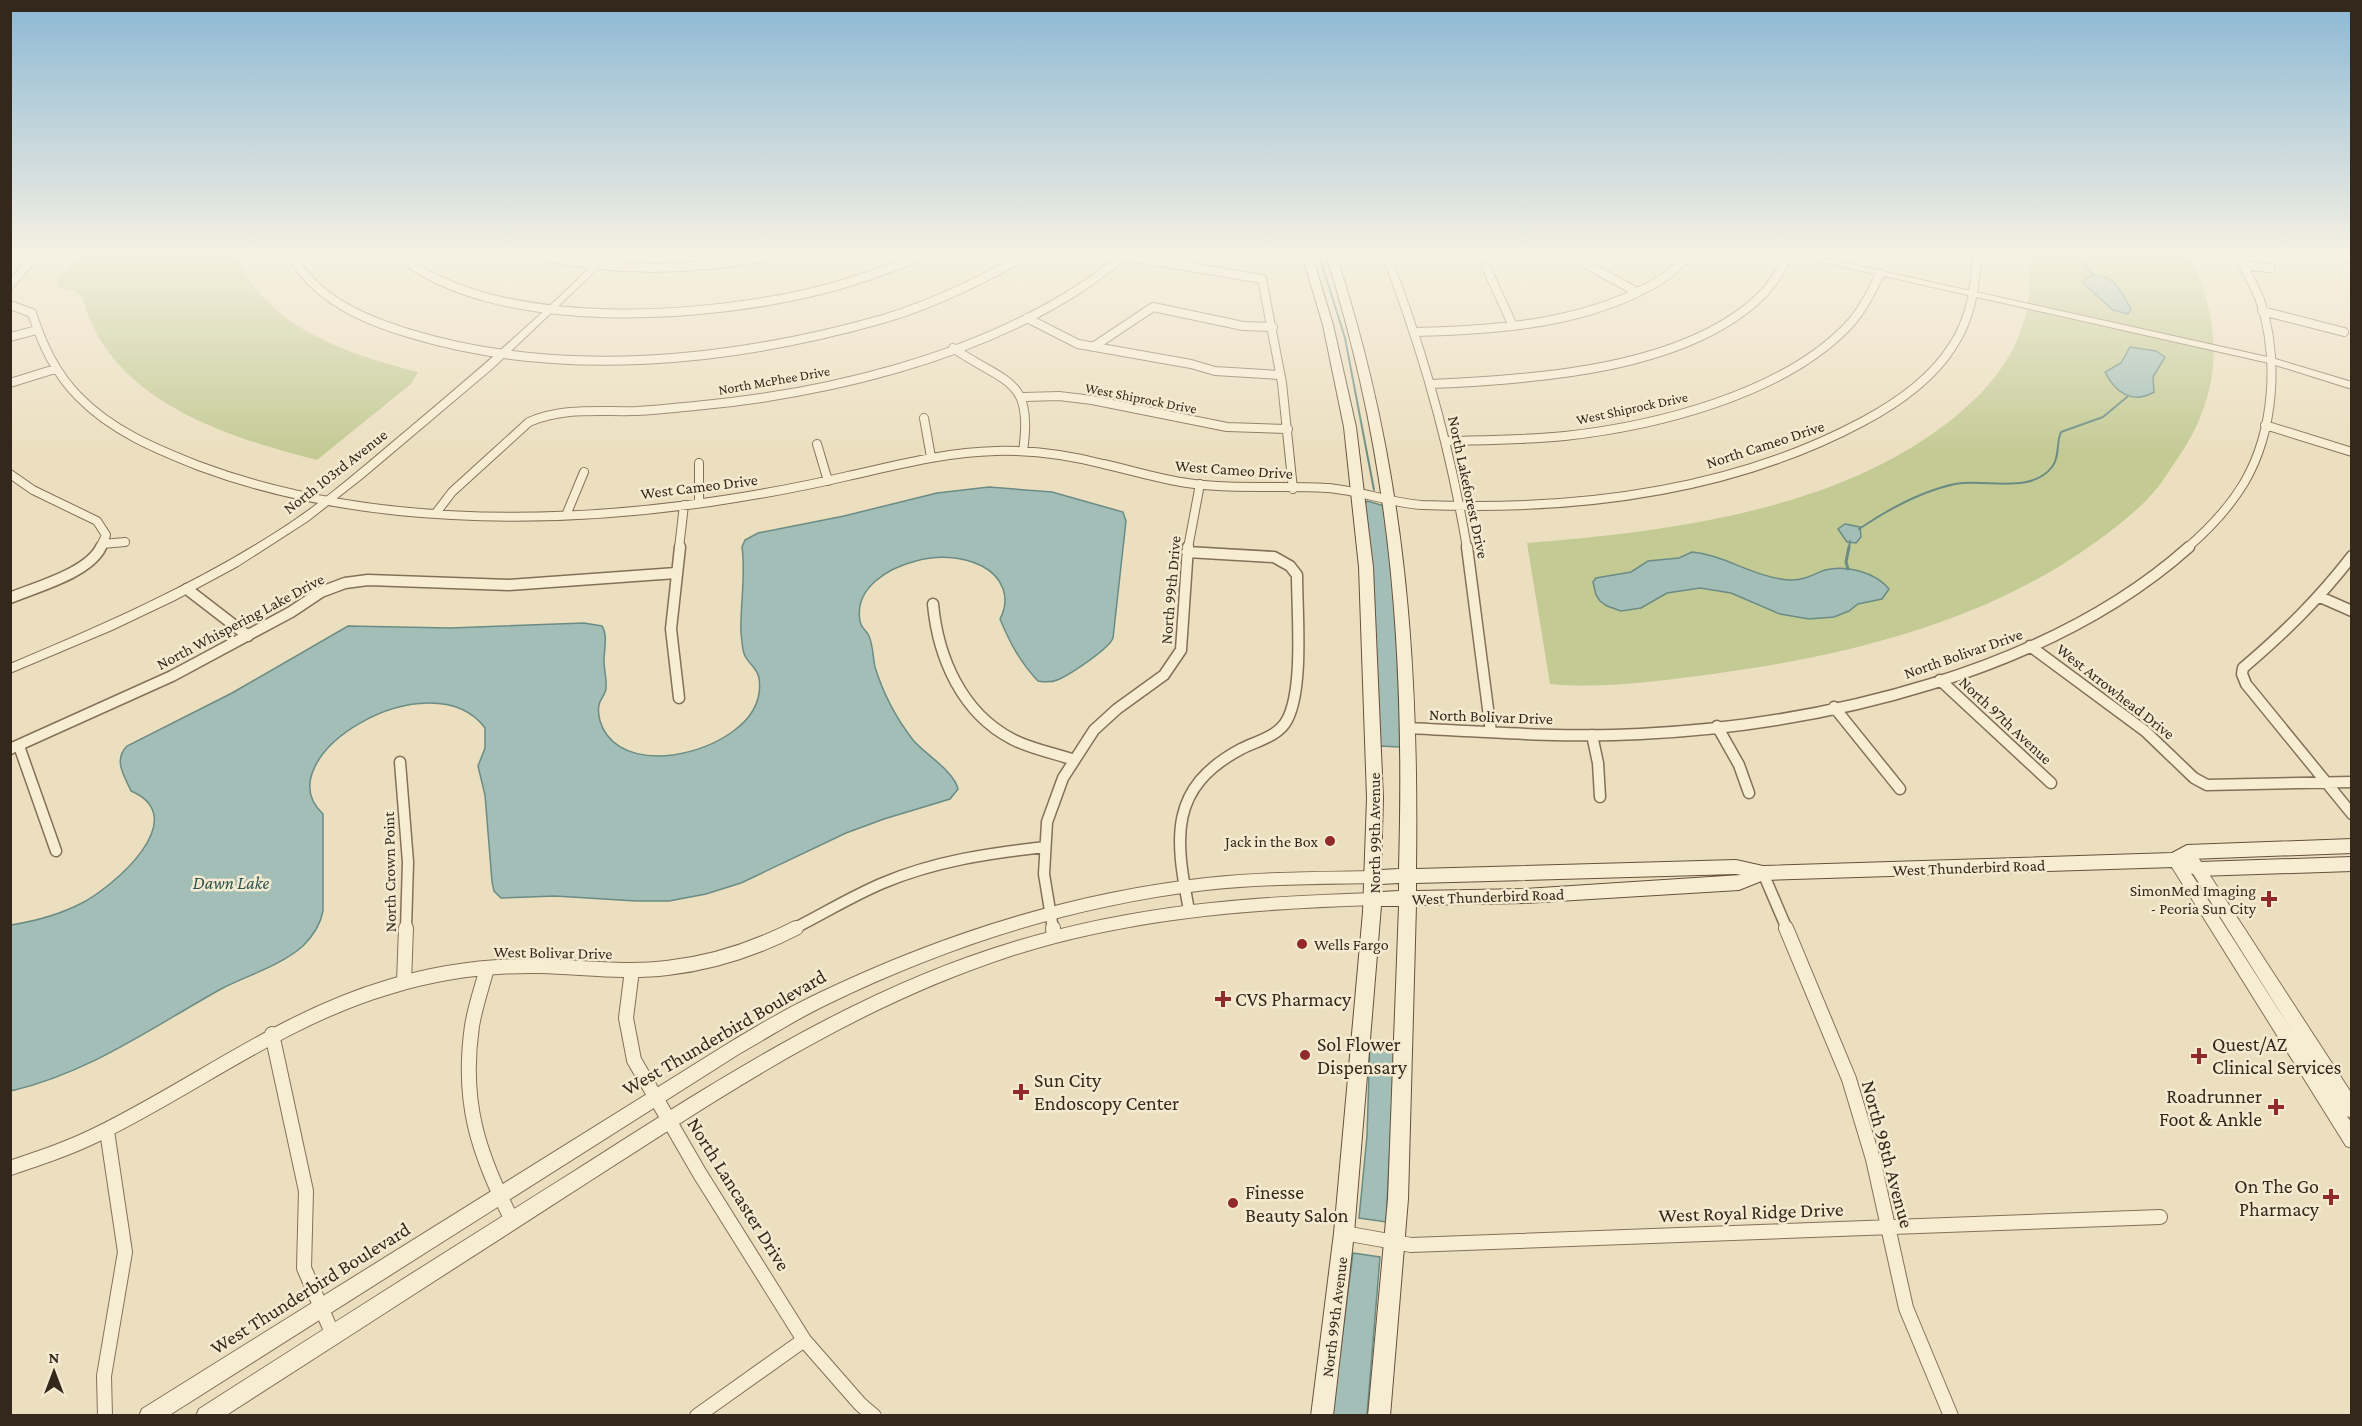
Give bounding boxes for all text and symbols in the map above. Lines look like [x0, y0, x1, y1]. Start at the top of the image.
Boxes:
street label: North McPhee Drive [717, 362, 831, 398]
street label: West Shiprock Drive [1084, 379, 1198, 417]
street label: West Shiprock Drive [1575, 388, 1689, 428]
street label: North Lakeforest Drive [1445, 414, 1492, 560]
street label: North Cameo Drive [1704, 417, 1826, 472]
street label: North 103rd Avenue [280, 426, 390, 517]
street label: West Cameo Drive [1175, 457, 1293, 482]
street label: West Cameo Drive [639, 471, 759, 502]
street label: North 99th Drive [1157, 535, 1184, 645]
street label: North Whispering Lake Drive [154, 570, 327, 674]
street label: North Bolivar Drive [1902, 625, 2025, 682]
street label: West Arrowhead Drive [2053, 640, 2178, 743]
street label: North 97th Avenue [1956, 673, 2055, 768]
street label: North Bolivar Drive [1429, 706, 1553, 727]
street label: North 99th Avenue [1366, 772, 1383, 894]
street label: North Crown Point [380, 811, 399, 933]
place label: Jack in the Box [1223, 833, 1318, 851]
marker: Jack in the Box [1323, 834, 1337, 848]
street label: West Thunderbird Road [1892, 856, 2046, 879]
water label: Dawn Lake [193, 873, 269, 893]
place label: SimonMed Imaging - Peoria Sun City [2130, 882, 2257, 918]
street label: West Thunderbird Road [1411, 885, 1565, 908]
marker: SimonMed Imaging - Peoria Sun City [2260, 890, 2278, 908]
place label: Wells Fargo [1314, 936, 1389, 954]
marker: Wells Fargo [1295, 937, 1309, 951]
street label: West Bolivar Drive [493, 943, 613, 962]
street label: West Thunderbird Boulevard [618, 964, 830, 1099]
place label: CVS Pharmacy [1235, 988, 1352, 1011]
marker: CVS Pharmacy [1216, 992, 1230, 1006]
place label: Sol Flower Dispensary [1317, 1033, 1408, 1079]
place label: Quest/AZ Clinical Services [2212, 1033, 2342, 1078]
marker: Quest/AZ Clinical Services [2190, 1047, 2208, 1065]
marker: Sol Flower Dispensary [1298, 1048, 1312, 1062]
place label: Sun City Endoscopy Center [1034, 1069, 1179, 1115]
street label: North 98th Avenue [1858, 1078, 1918, 1230]
marker: Sun City Endoscopy Center [1012, 1083, 1030, 1101]
place label: Roadrunner Foot & Ankle [2159, 1085, 2262, 1130]
marker: Roadrunner Foot & Ankle [2267, 1098, 2285, 1116]
street label: North Lancaster Drive [683, 1113, 795, 1275]
place label: On The Go Pharmacy [2234, 1175, 2320, 1221]
place label: Finesse Beauty Salon [1245, 1181, 1349, 1227]
marker: On The Go Pharmacy [2324, 1190, 2338, 1204]
marker: Finesse Beauty Salon [1226, 1196, 1240, 1210]
street label: West Royal Ridge Drive [1658, 1198, 1844, 1227]
street label: West Thunderbird Boulevard [206, 1217, 414, 1359]
street label: North 99th Avenue [1319, 1256, 1350, 1378]
north arrow [24, 1342, 84, 1402]
text: N [49, 1349, 60, 1366]

